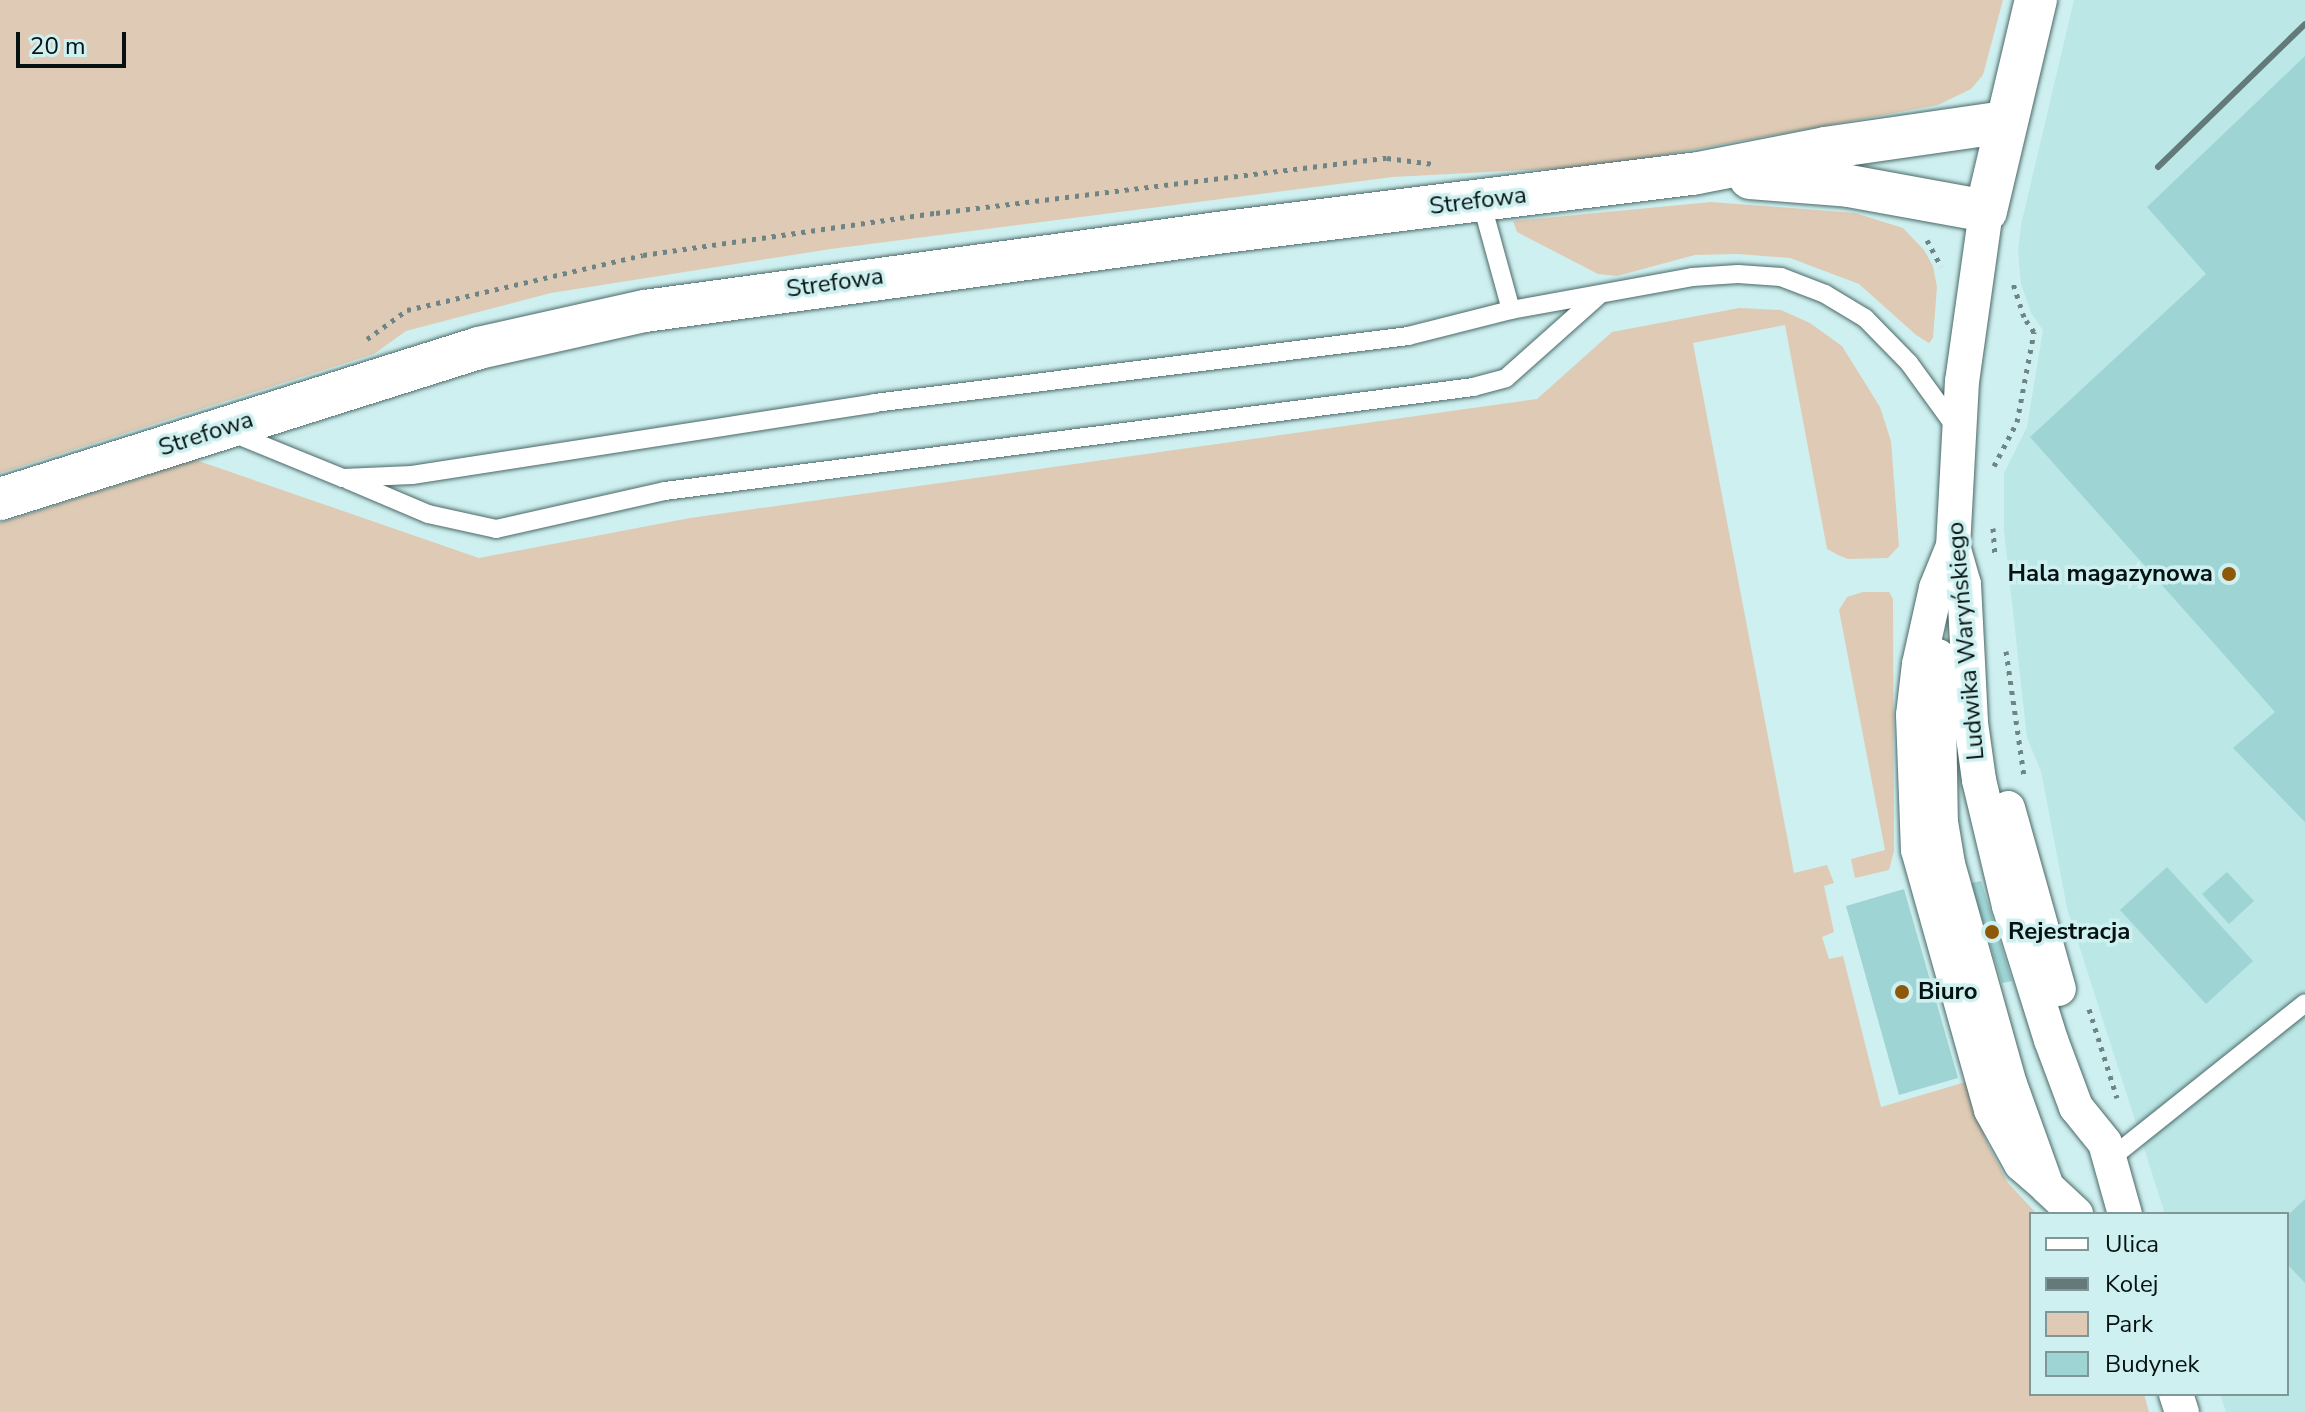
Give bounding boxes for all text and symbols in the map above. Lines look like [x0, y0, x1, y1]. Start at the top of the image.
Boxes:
scale bar [20, 16, 130, 66]
text: 20 m [30, 30, 86, 62]
street label: Strefowa [1428, 181, 1528, 221]
street label: Strefowa [785, 262, 885, 304]
street label: Strefowa [155, 405, 257, 463]
street label: Ludwika Waryńskiego [1941, 521, 1991, 761]
place label: Hala magazynowa [2007, 560, 2213, 588]
marker: Hala magazynowa [2220, 565, 2238, 583]
place label: Rejestracja [2008, 918, 2130, 946]
marker: Rejestracja [1983, 923, 2001, 941]
place label: Biuro [1918, 978, 1978, 1006]
marker: Biuro [1893, 983, 1911, 1001]
legend [2029, 1212, 2289, 1396]
text: Ulica [2105, 1228, 2159, 1260]
text: Kolej [2105, 1268, 2159, 1300]
text: Park [2105, 1308, 2153, 1340]
text: Budynek [2105, 1348, 2199, 1380]

